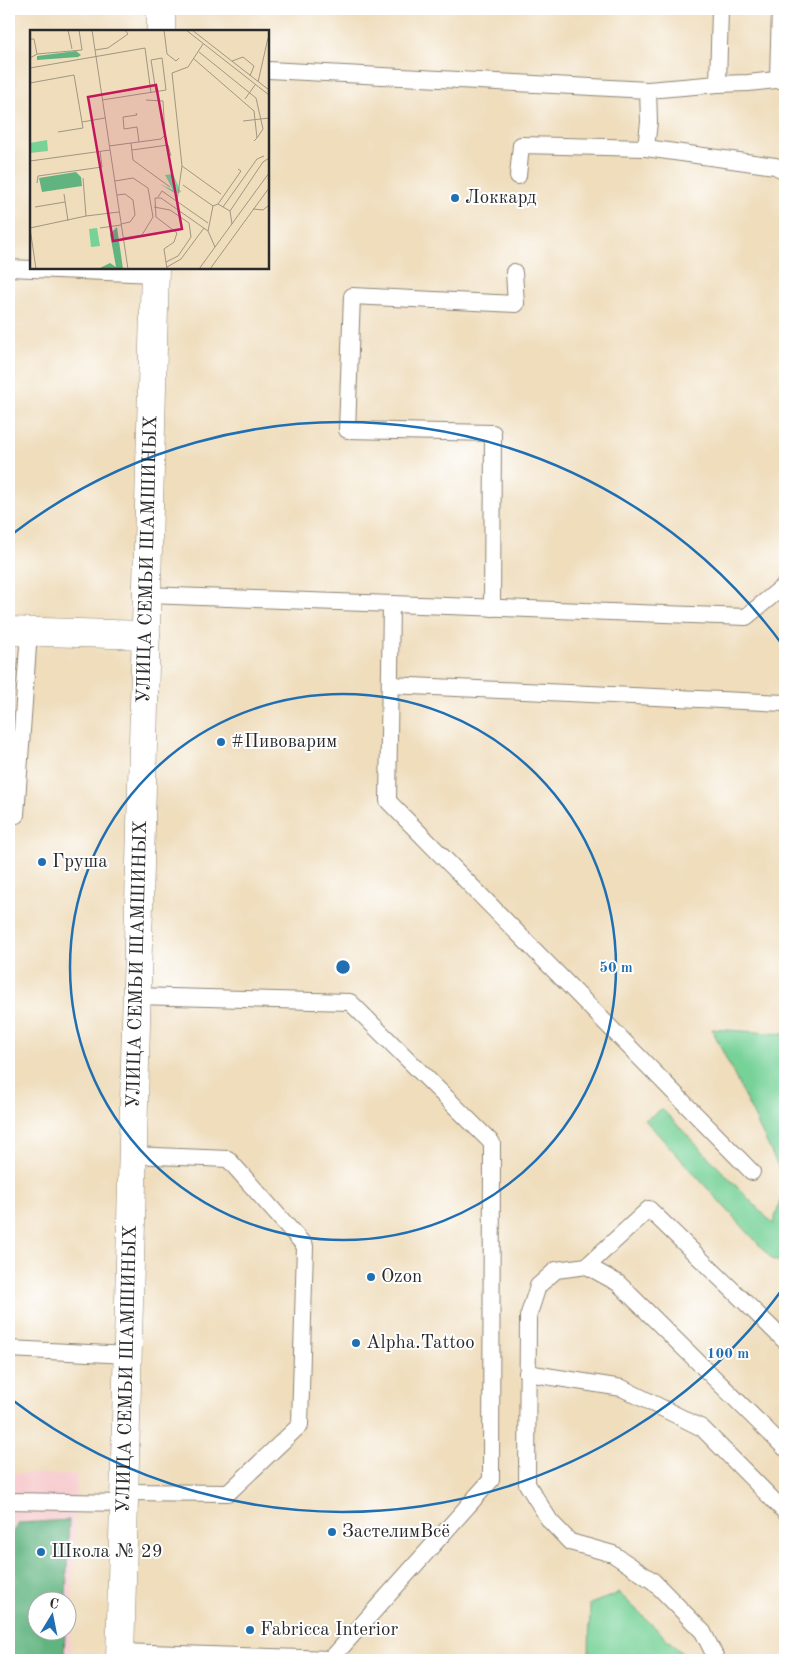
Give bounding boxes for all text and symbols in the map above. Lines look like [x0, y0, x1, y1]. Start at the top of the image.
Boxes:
inset map [30, 30, 269, 269]
place label: Локкард [465, 189, 537, 208]
marker: Локкард [449, 192, 461, 204]
street label: УЛИЦА СЕМЬИ ШАМШИНЫХ [135, 415, 161, 703]
place label: #Пивоварим [231, 733, 337, 752]
marker: #Пивоварим [215, 736, 227, 748]
street label: УЛИЦА СЕМЬИ ШАМШИНЫХ [124, 820, 151, 1108]
place label: Груша [52, 853, 108, 872]
marker: Груша [36, 856, 48, 868]
centre of rings [334, 958, 352, 976]
text: 50 m [599, 961, 633, 976]
street label: УЛИЦА СЕМЬИ ШАМШИНЫХ [114, 1225, 140, 1513]
place label: Ozon [381, 1268, 422, 1287]
marker: Ozon [365, 1271, 377, 1283]
place label: Alpha.Tattoo [366, 1334, 475, 1353]
marker: Alpha.Tattoo [350, 1337, 362, 1349]
text: 100 m [707, 1347, 749, 1362]
place label: ЗастелимВсё [342, 1523, 450, 1542]
marker: ЗастелимВсё [326, 1526, 338, 1538]
place label: Школа № 29 [51, 1543, 163, 1562]
marker: Школа № 29 [35, 1546, 47, 1558]
north arrow [28, 1592, 78, 1642]
text: С [48, 1596, 60, 1612]
place label: Fabricca Interior [260, 1621, 398, 1640]
marker: Fabricca Interior [244, 1624, 256, 1636]

